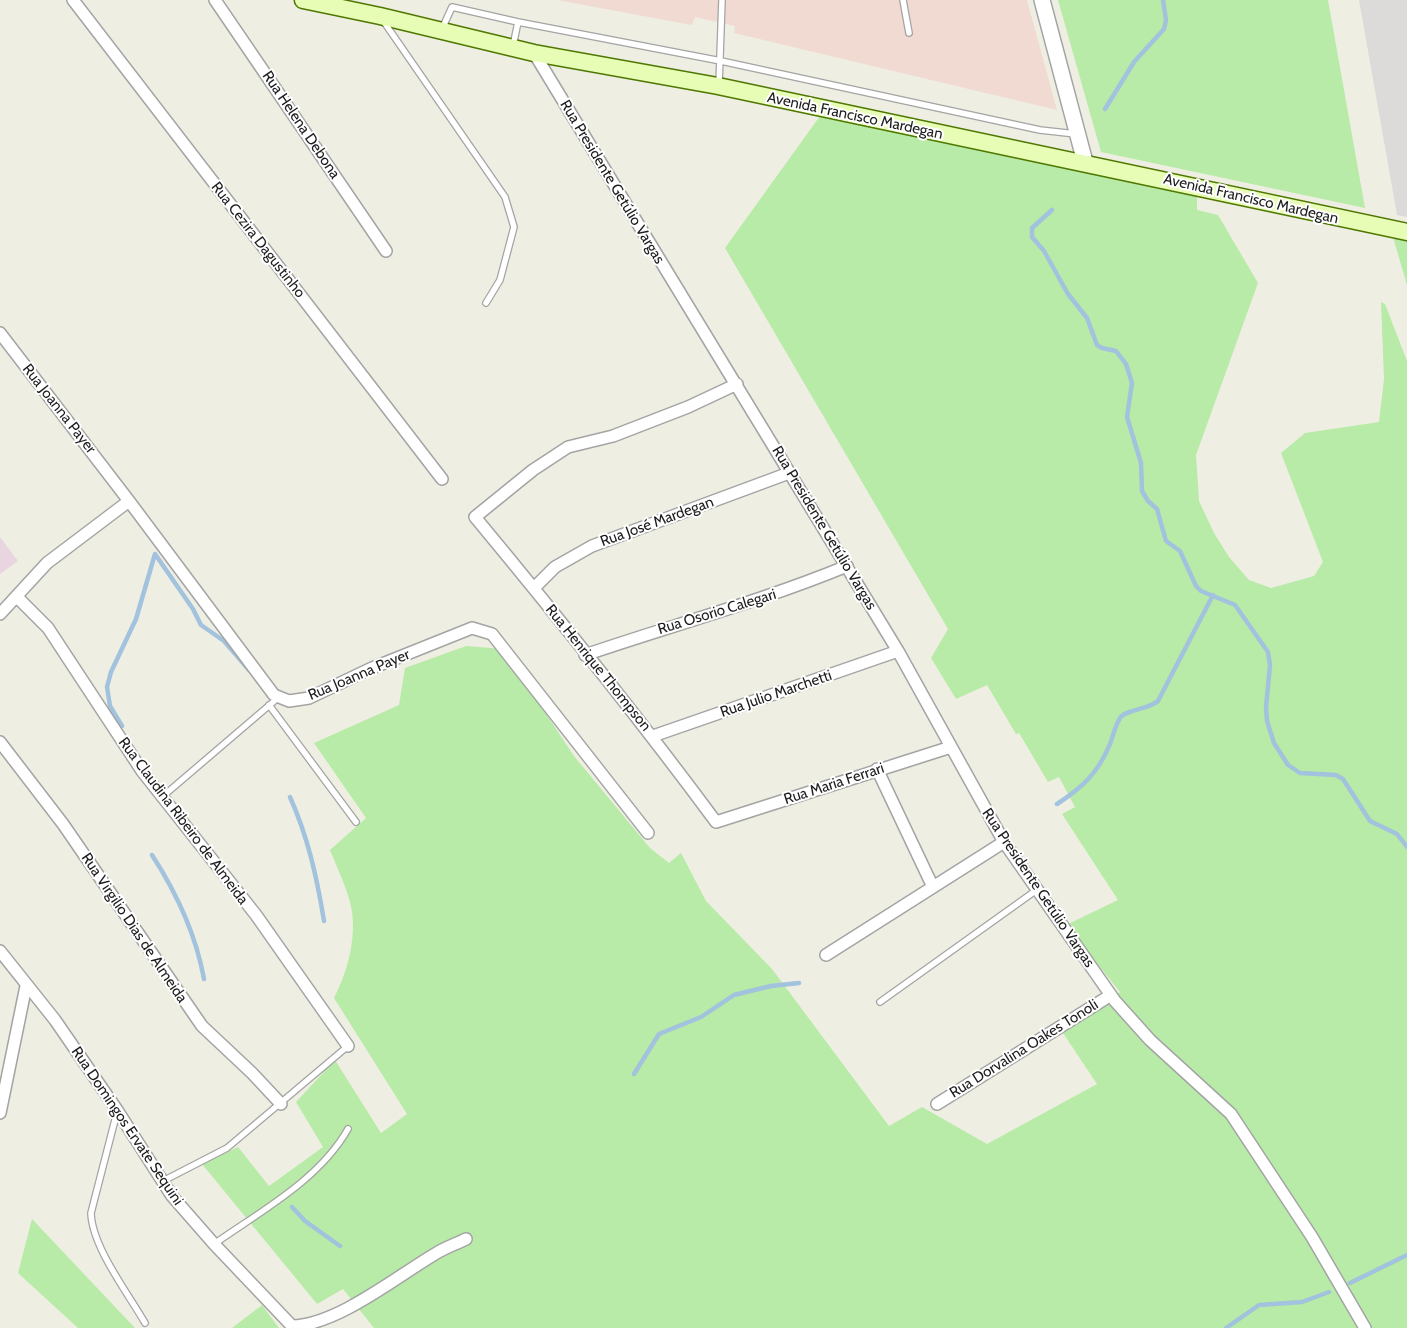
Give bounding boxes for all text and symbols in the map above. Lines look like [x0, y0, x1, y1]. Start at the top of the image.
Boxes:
street label: Rua Helena Debona [258, 68, 344, 182]
street label: Avenida Francisco Mardegan [766, 89, 944, 143]
street label: Rua Presidente Getúlio Vargas [556, 97, 668, 267]
street label: Avenida Francisco Mardegan [1162, 170, 1340, 228]
street label: Rua Cezira Dagustinho [207, 179, 309, 301]
street label: Rua Joanna Payer [18, 361, 100, 457]
street label: Rua Presidente Getúlio Vargas [768, 443, 880, 613]
street label: Rua José Mardegan [598, 493, 716, 551]
street label: Rua Osorio Calegari [656, 585, 778, 639]
street label: Rua Henrique Thompson [541, 601, 655, 735]
street label: Rua Joanna Payer [305, 645, 413, 705]
street label: Rua Julio Marchetti [718, 666, 834, 722]
street label: Rua Claudina Ribeiro de Almeida [114, 734, 252, 908]
street label: Rua Maria Ferrari [782, 759, 886, 809]
street label: Rua Presidente Getúlio Vargas [978, 805, 1098, 971]
street label: Rua Virgilio Dias de Almeida [77, 850, 191, 1006]
street label: Rua Dorvalina Oakes Tonoli [946, 996, 1102, 1102]
street label: Rua Domingos Ervate Sequini [67, 1043, 187, 1209]

